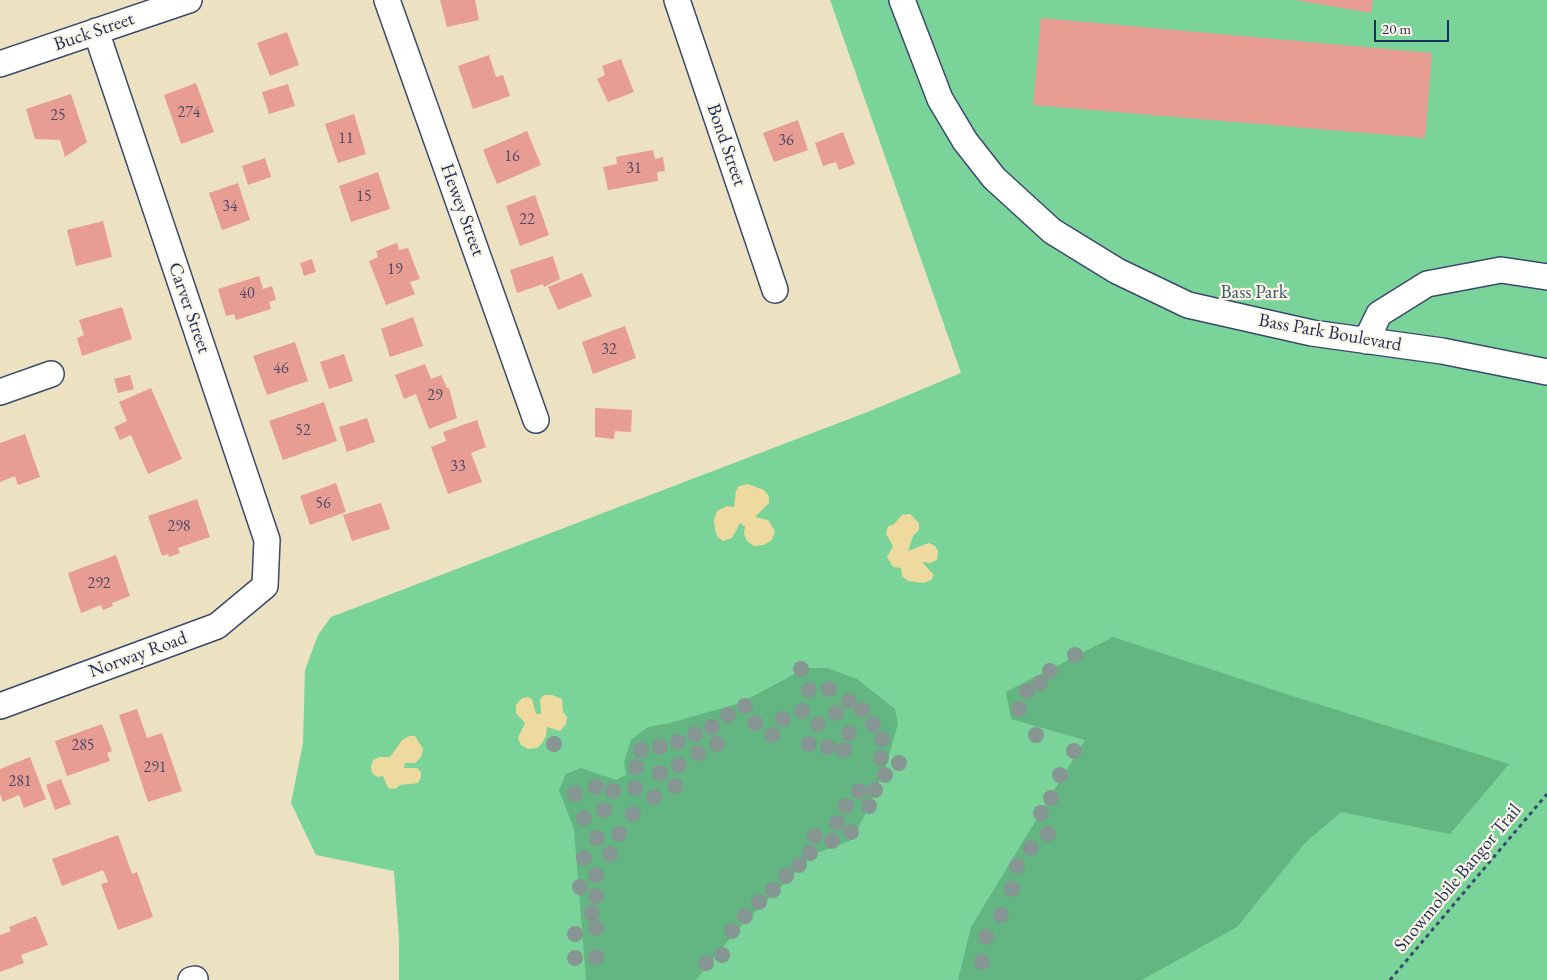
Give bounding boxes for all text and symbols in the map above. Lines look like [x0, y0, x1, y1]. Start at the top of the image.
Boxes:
street label: Buck Street [51, 8, 137, 56]
scale bar [1377, 10, 1452, 42]
text: 20 m [1382, 19, 1411, 38]
street label: Bond Street [701, 101, 751, 189]
house number: 274 [177, 103, 201, 123]
house number: 25 [50, 106, 66, 126]
house number: 11 [338, 129, 354, 149]
house number: 36 [778, 131, 794, 151]
house number: 16 [504, 147, 520, 167]
house number: 31 [626, 159, 642, 179]
street label: Hewey Street [435, 161, 489, 259]
house number: 15 [356, 187, 372, 207]
house number: 34 [222, 197, 238, 217]
house number: 22 [519, 210, 535, 230]
street label: Carver Street [163, 260, 215, 356]
house number: 19 [387, 260, 403, 280]
park label: Bass Park [1220, 282, 1288, 304]
house number: 40 [239, 284, 255, 304]
street label: Bass Park Boulevard [1257, 309, 1403, 357]
house number: 32 [601, 340, 617, 360]
house number: 46 [273, 359, 289, 379]
house number: 29 [427, 386, 443, 406]
house number: 52 [295, 421, 311, 441]
house number: 33 [450, 457, 466, 477]
house number: 56 [315, 494, 331, 514]
house number: 298 [167, 517, 191, 537]
house number: 292 [87, 574, 111, 594]
street label: Norway Road [86, 627, 190, 683]
house number: 285 [71, 736, 95, 756]
house number: 291 [143, 758, 167, 778]
house number: 281 [8, 772, 32, 792]
street label: Snowmobile Bangor Trail [1390, 799, 1526, 957]

